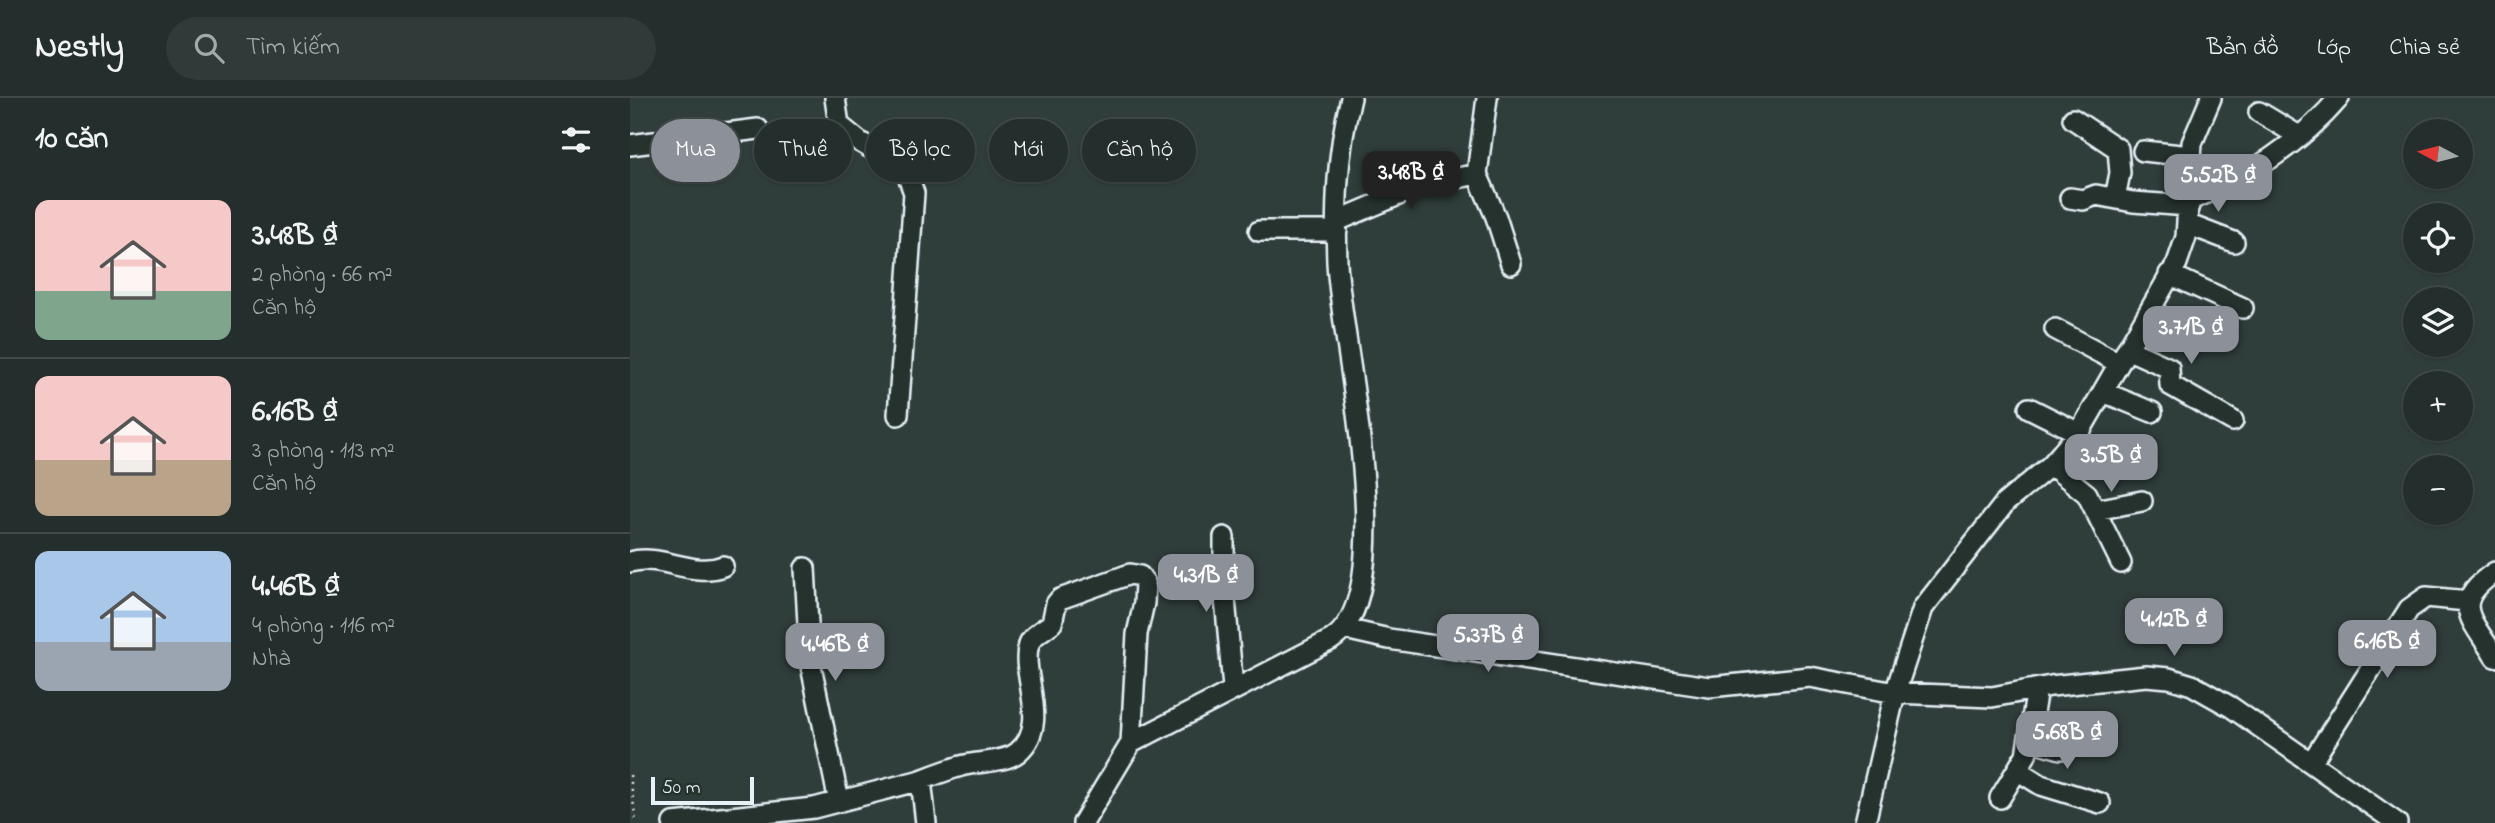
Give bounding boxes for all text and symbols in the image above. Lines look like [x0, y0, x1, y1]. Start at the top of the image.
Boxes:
search box [166, 17, 656, 80]
text: Nestly [35, 24, 124, 72]
icon: search [190, 29, 228, 67]
text: Tìm kiếm [246, 29, 340, 67]
text: Bản đồ [2207, 31, 2279, 66]
text: Lớp [2317, 31, 2351, 66]
text: Chia sẻ [2389, 31, 2460, 66]
text: 10 căn [35, 118, 108, 162]
chip: Mua [651, 119, 740, 182]
chip: Thuê [754, 119, 852, 182]
chip: Bộ lọc [866, 119, 975, 182]
chip: Mới [989, 119, 1068, 182]
chip: Căn hộ [1082, 119, 1196, 182]
north arrow [2403, 119, 2473, 189]
map controls [2403, 119, 2473, 525]
icon: filters [557, 121, 595, 159]
pin: 3.48B ₫ [1346, 152, 1476, 211]
pin: 5.52B ₫ [2153, 155, 2283, 214]
text: 3.48B ₫ [1378, 157, 1444, 190]
text: 5.52B ₫ [2180, 160, 2256, 193]
button: locate [2403, 203, 2473, 273]
text: 3.48B ₫ [252, 215, 338, 259]
icon: home [91, 228, 175, 312]
text: 2 phòng · 66 m² [252, 259, 393, 292]
button: layers [2403, 287, 2473, 357]
text: Căn hộ [252, 292, 315, 325]
pin: 3.71B ₫ [2126, 306, 2256, 366]
text: 3.71B ₫ [2159, 312, 2223, 345]
button: + [2403, 371, 2473, 441]
text: 6.16B ₫ [252, 391, 338, 435]
icon: home [91, 404, 175, 488]
pin: 3.5B ₫ [2054, 434, 2168, 494]
text: 3 phòng · 113 m² [252, 435, 395, 468]
text: 3.5B ₫ [2081, 440, 2141, 473]
button: − [2403, 455, 2473, 525]
text: Căn hộ [252, 468, 315, 501]
pin: 4.31B ₫ [1141, 554, 1271, 614]
text: 4.31B ₫ [1174, 560, 1238, 593]
text: 4.46B ₫ [252, 566, 339, 610]
icon: home [91, 579, 175, 663]
pin: 4.12B ₫ [2109, 598, 2239, 658]
text: 4.12B ₫ [2141, 604, 2207, 637]
text: 4 phòng · 116 m² [252, 610, 395, 643]
pin: 5.37B ₫ [1423, 614, 1553, 674]
text: 5.37B ₫ [1453, 620, 1523, 653]
pin: 6.16B ₫ [2322, 620, 2452, 680]
pin: 4.46B ₫ [770, 624, 900, 683]
text: 6.16B ₫ [2354, 626, 2420, 659]
text: 4.46B ₫ [801, 629, 869, 662]
text: Nhà [252, 643, 290, 676]
pin: 5.68B ₫ [2002, 712, 2132, 771]
text: 5.68B ₫ [2032, 717, 2102, 750]
scale bar [651, 774, 754, 806]
text: 50 m [662, 775, 701, 802]

